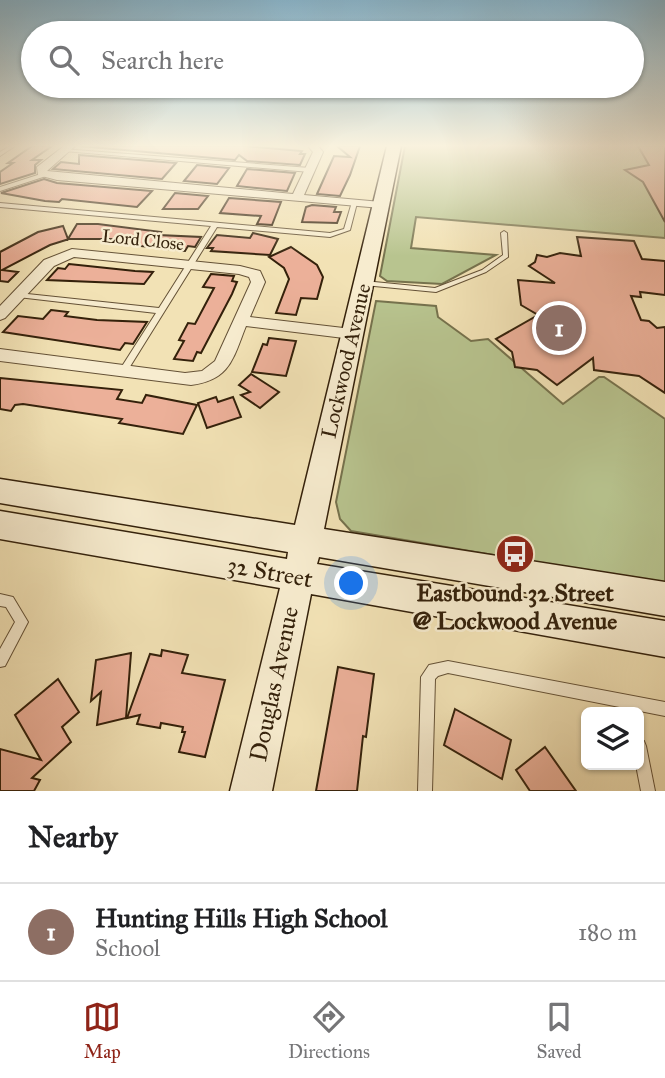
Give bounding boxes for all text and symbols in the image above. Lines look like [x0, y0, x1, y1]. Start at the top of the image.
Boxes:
search box [21, 21, 644, 98]
icon: search [45, 41, 83, 79]
text: Search here [101, 44, 224, 76]
street label: Lord Close [101, 225, 185, 255]
street label: Lockwood Avenue [316, 281, 377, 441]
pin: 1 [536, 302, 582, 354]
bus stop icon: Eastbound 32 Street @ Lockwood Avenue [494, 533, 536, 575]
street label: 32 Street [225, 550, 316, 594]
your location [334, 566, 368, 600]
place label: Eastbound 32 Street @ Lockwood Avenue [413, 578, 617, 636]
street label: Douglas Avenue [243, 604, 305, 764]
map controls [581, 707, 644, 770]
button: layers [581, 707, 644, 770]
text: Nearby [28, 819, 118, 855]
text: Hunting Hills High School [95, 902, 388, 934]
text: 1 [46, 918, 56, 946]
text: 180 m [578, 918, 637, 946]
text: School [95, 934, 160, 962]
tab: Map [83, 998, 121, 1063]
tab: Directions [288, 998, 370, 1063]
tab: Saved [537, 998, 582, 1063]

